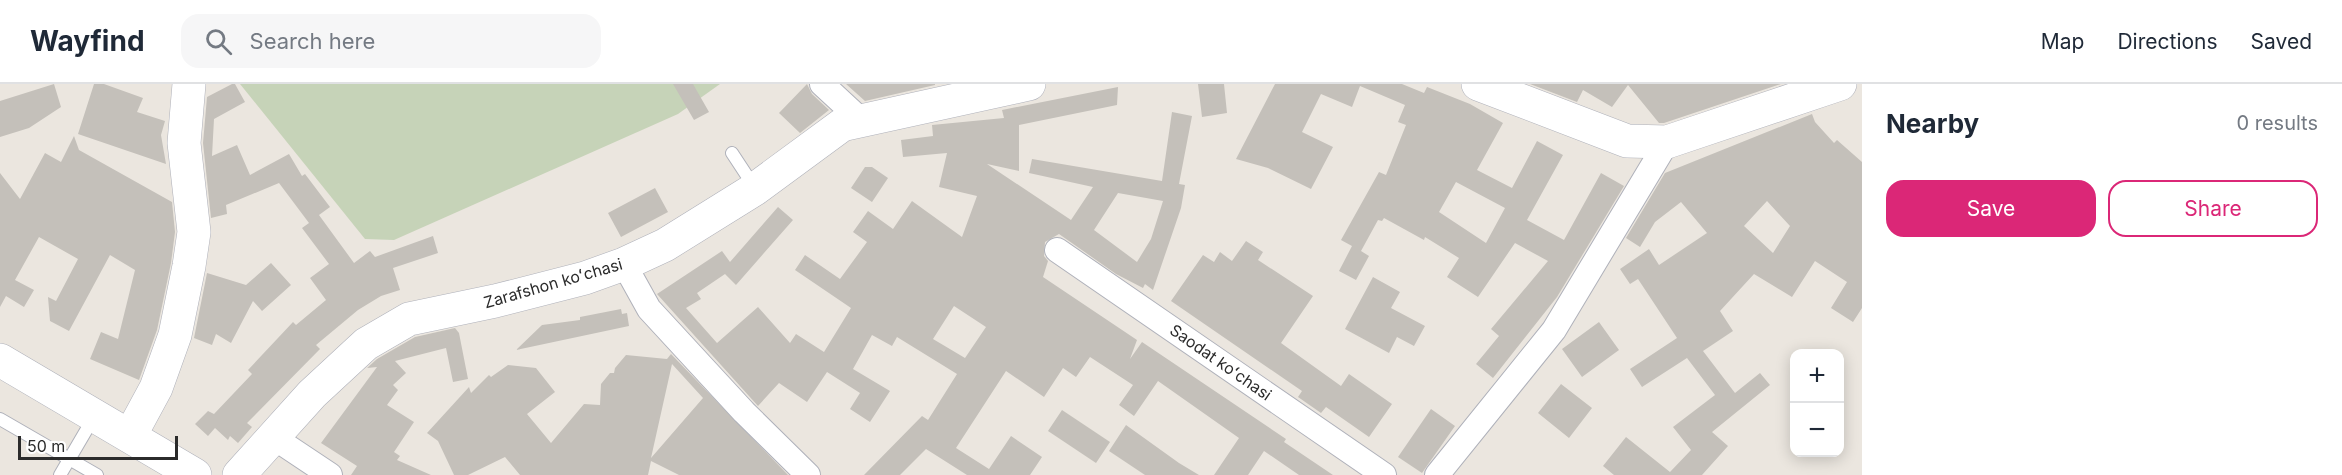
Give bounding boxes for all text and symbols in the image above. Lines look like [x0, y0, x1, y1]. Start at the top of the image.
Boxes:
search box [181, 14, 601, 68]
text: Wayfind [30, 24, 145, 58]
icon: search [202, 25, 235, 58]
text: Search here [250, 28, 375, 54]
text: Map [2041, 29, 2084, 54]
text: Directions [2117, 29, 2218, 54]
text: Saved [2251, 29, 2312, 54]
text: Nearby [1886, 108, 1979, 139]
text: 0 results [2236, 111, 2318, 135]
button: Save [1886, 180, 2096, 237]
button: Share [2108, 180, 2318, 237]
street label: Zarafshon koʻchasi [481, 254, 625, 312]
street label: Saodat koʻchasi [1166, 320, 1276, 404]
map controls [1790, 349, 1844, 457]
button: + [1790, 349, 1844, 403]
button: − [1790, 403, 1844, 457]
scale bar [18, 433, 178, 460]
text: 50 m [27, 436, 65, 456]

